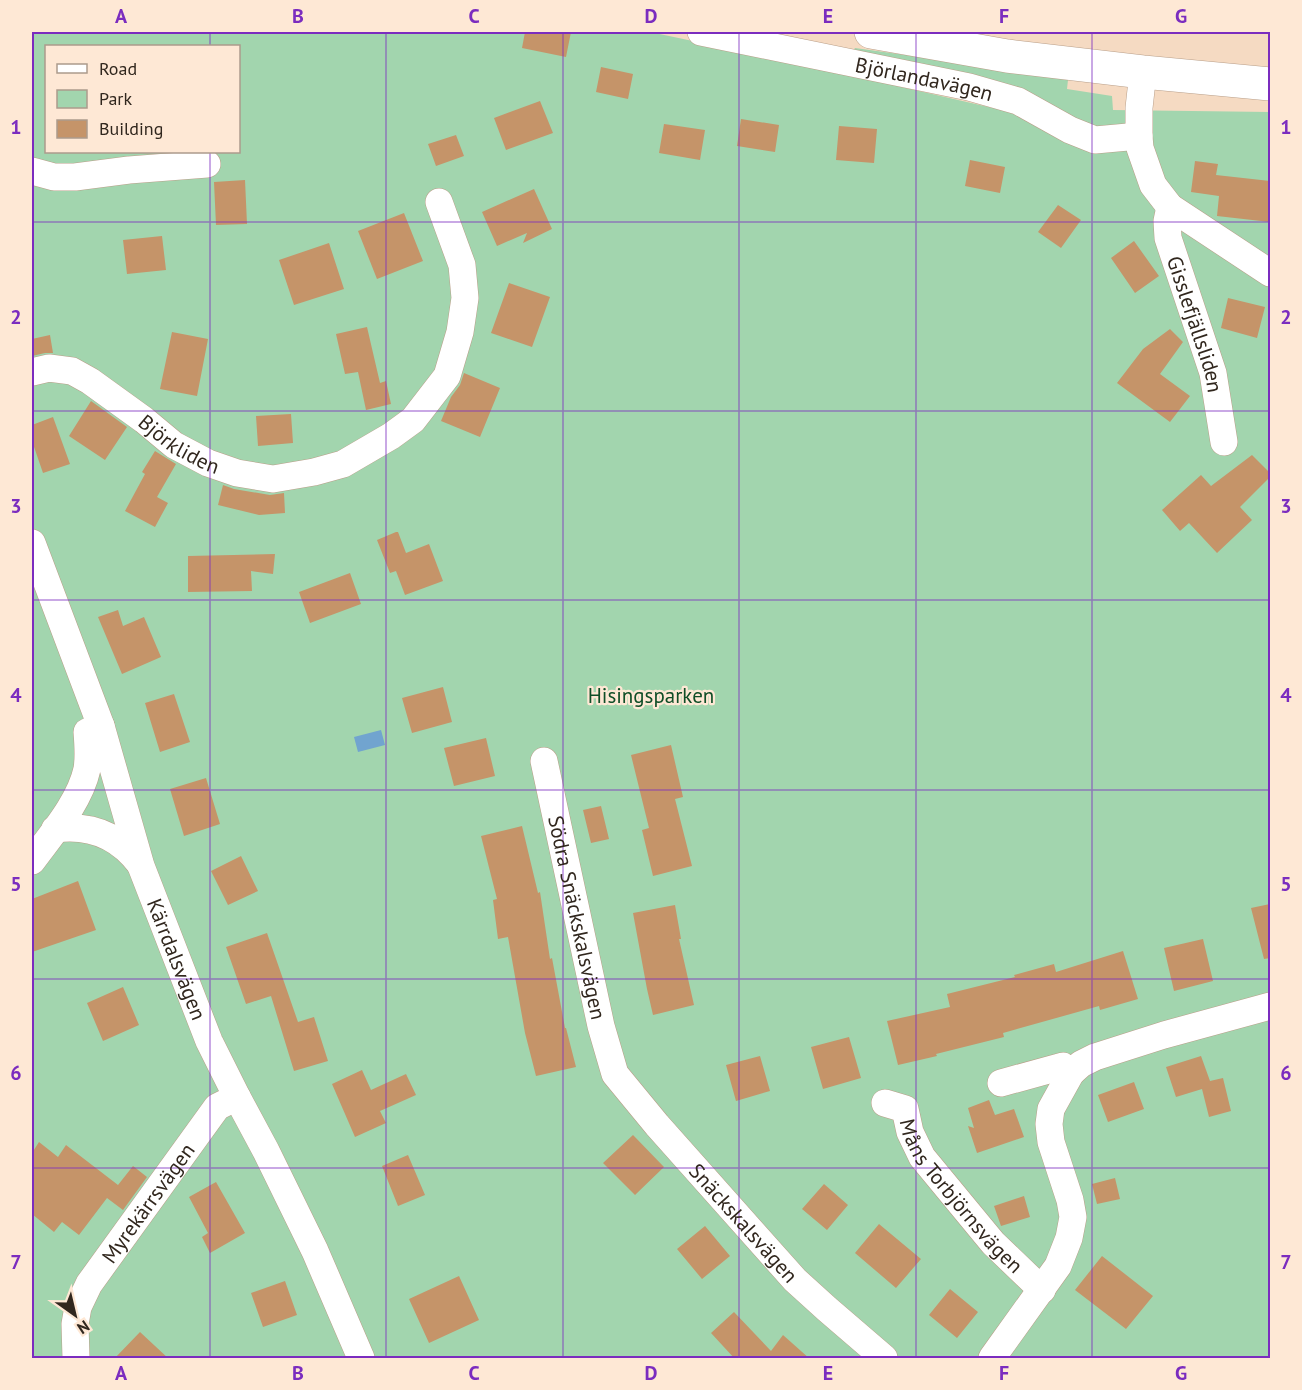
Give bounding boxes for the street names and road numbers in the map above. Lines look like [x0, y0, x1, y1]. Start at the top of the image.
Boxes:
street label: Björlandavägen [853, 51, 996, 107]
street label: Gisslefjällsliden [1161, 252, 1229, 394]
street label: Björkliden [133, 408, 223, 479]
street label: Södra Snäckskalsvägen [543, 813, 613, 1022]
street label: Kärrdalsvägen [141, 894, 213, 1024]
street label: Måns Torbjörnsvägen [894, 1116, 1029, 1278]
street label: Myrekärrsvägen [95, 1137, 200, 1268]
street label: Snäckskalsvägen [684, 1157, 804, 1288]

